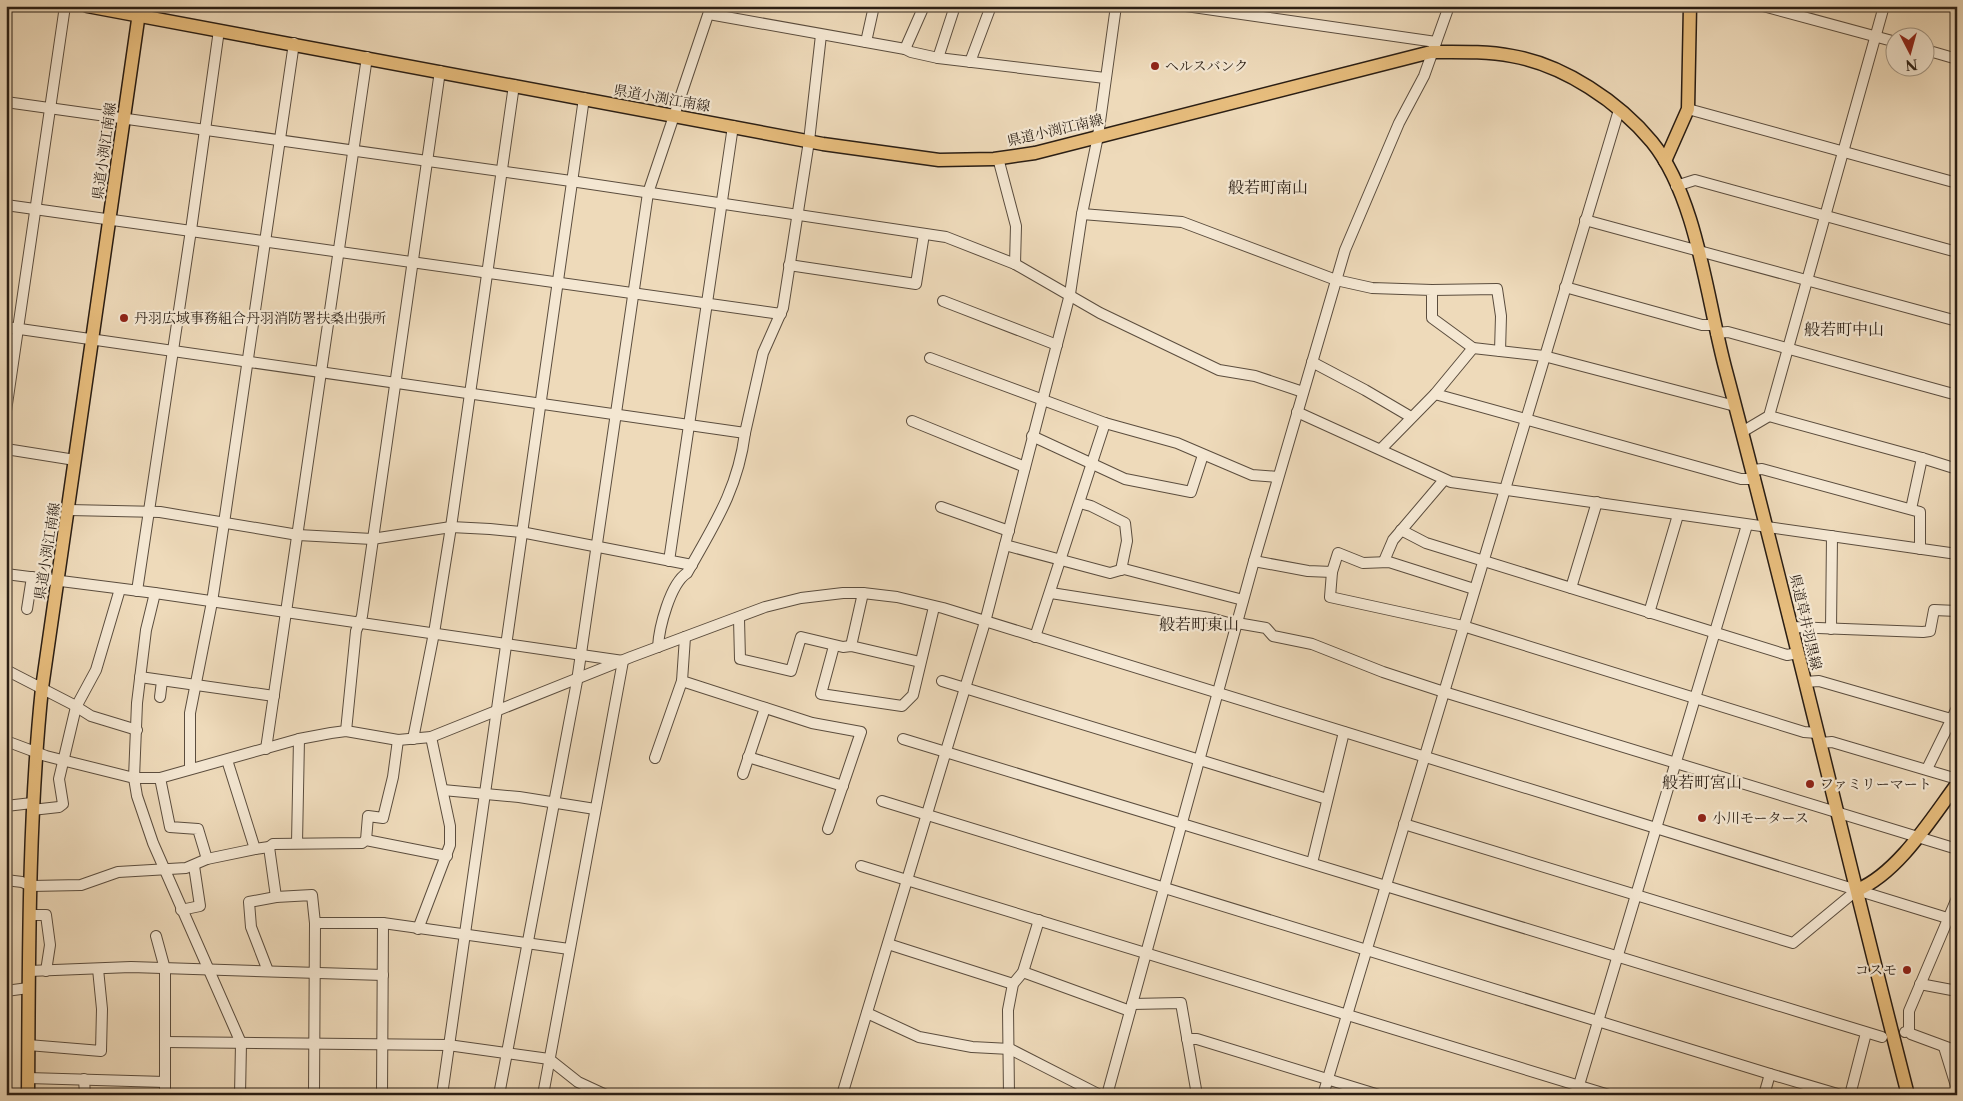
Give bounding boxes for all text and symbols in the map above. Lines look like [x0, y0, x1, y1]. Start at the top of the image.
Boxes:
north arrow [1886, 28, 1936, 78]
text: N [1904, 55, 1918, 75]
place label: ヘルスバンク [1165, 57, 1248, 75]
marker: ヘルスバンク [1149, 60, 1161, 72]
street label: 県道小渕江南線 [612, 81, 712, 115]
street label: 県道小渕江南線 [88, 101, 120, 201]
street label: 県道小渕江南線 [1005, 110, 1105, 150]
district label: 般若町南山 [1228, 177, 1308, 197]
place label: 丹羽広域事務組合丹羽消防署扶桑出張所 [134, 309, 386, 327]
marker: 丹羽広域事務組合丹羽消防署扶桑出張所 [118, 312, 130, 324]
district label: 般若町中山 [1804, 319, 1884, 339]
street label: 県道小渕江南線 [30, 501, 64, 601]
street label: 県道草井羽黒線 [1786, 572, 1826, 672]
district label: 般若町東山 [1159, 614, 1239, 634]
district label: 般若町宮山 [1662, 772, 1742, 792]
place label: ファミリーマート [1820, 775, 1932, 793]
marker: ファミリーマート [1804, 778, 1816, 790]
place label: 小川モータース [1712, 809, 1809, 827]
marker: 小川モータース [1696, 812, 1708, 824]
place label: コスモ [1855, 961, 1897, 979]
marker: コスモ [1901, 964, 1913, 976]

